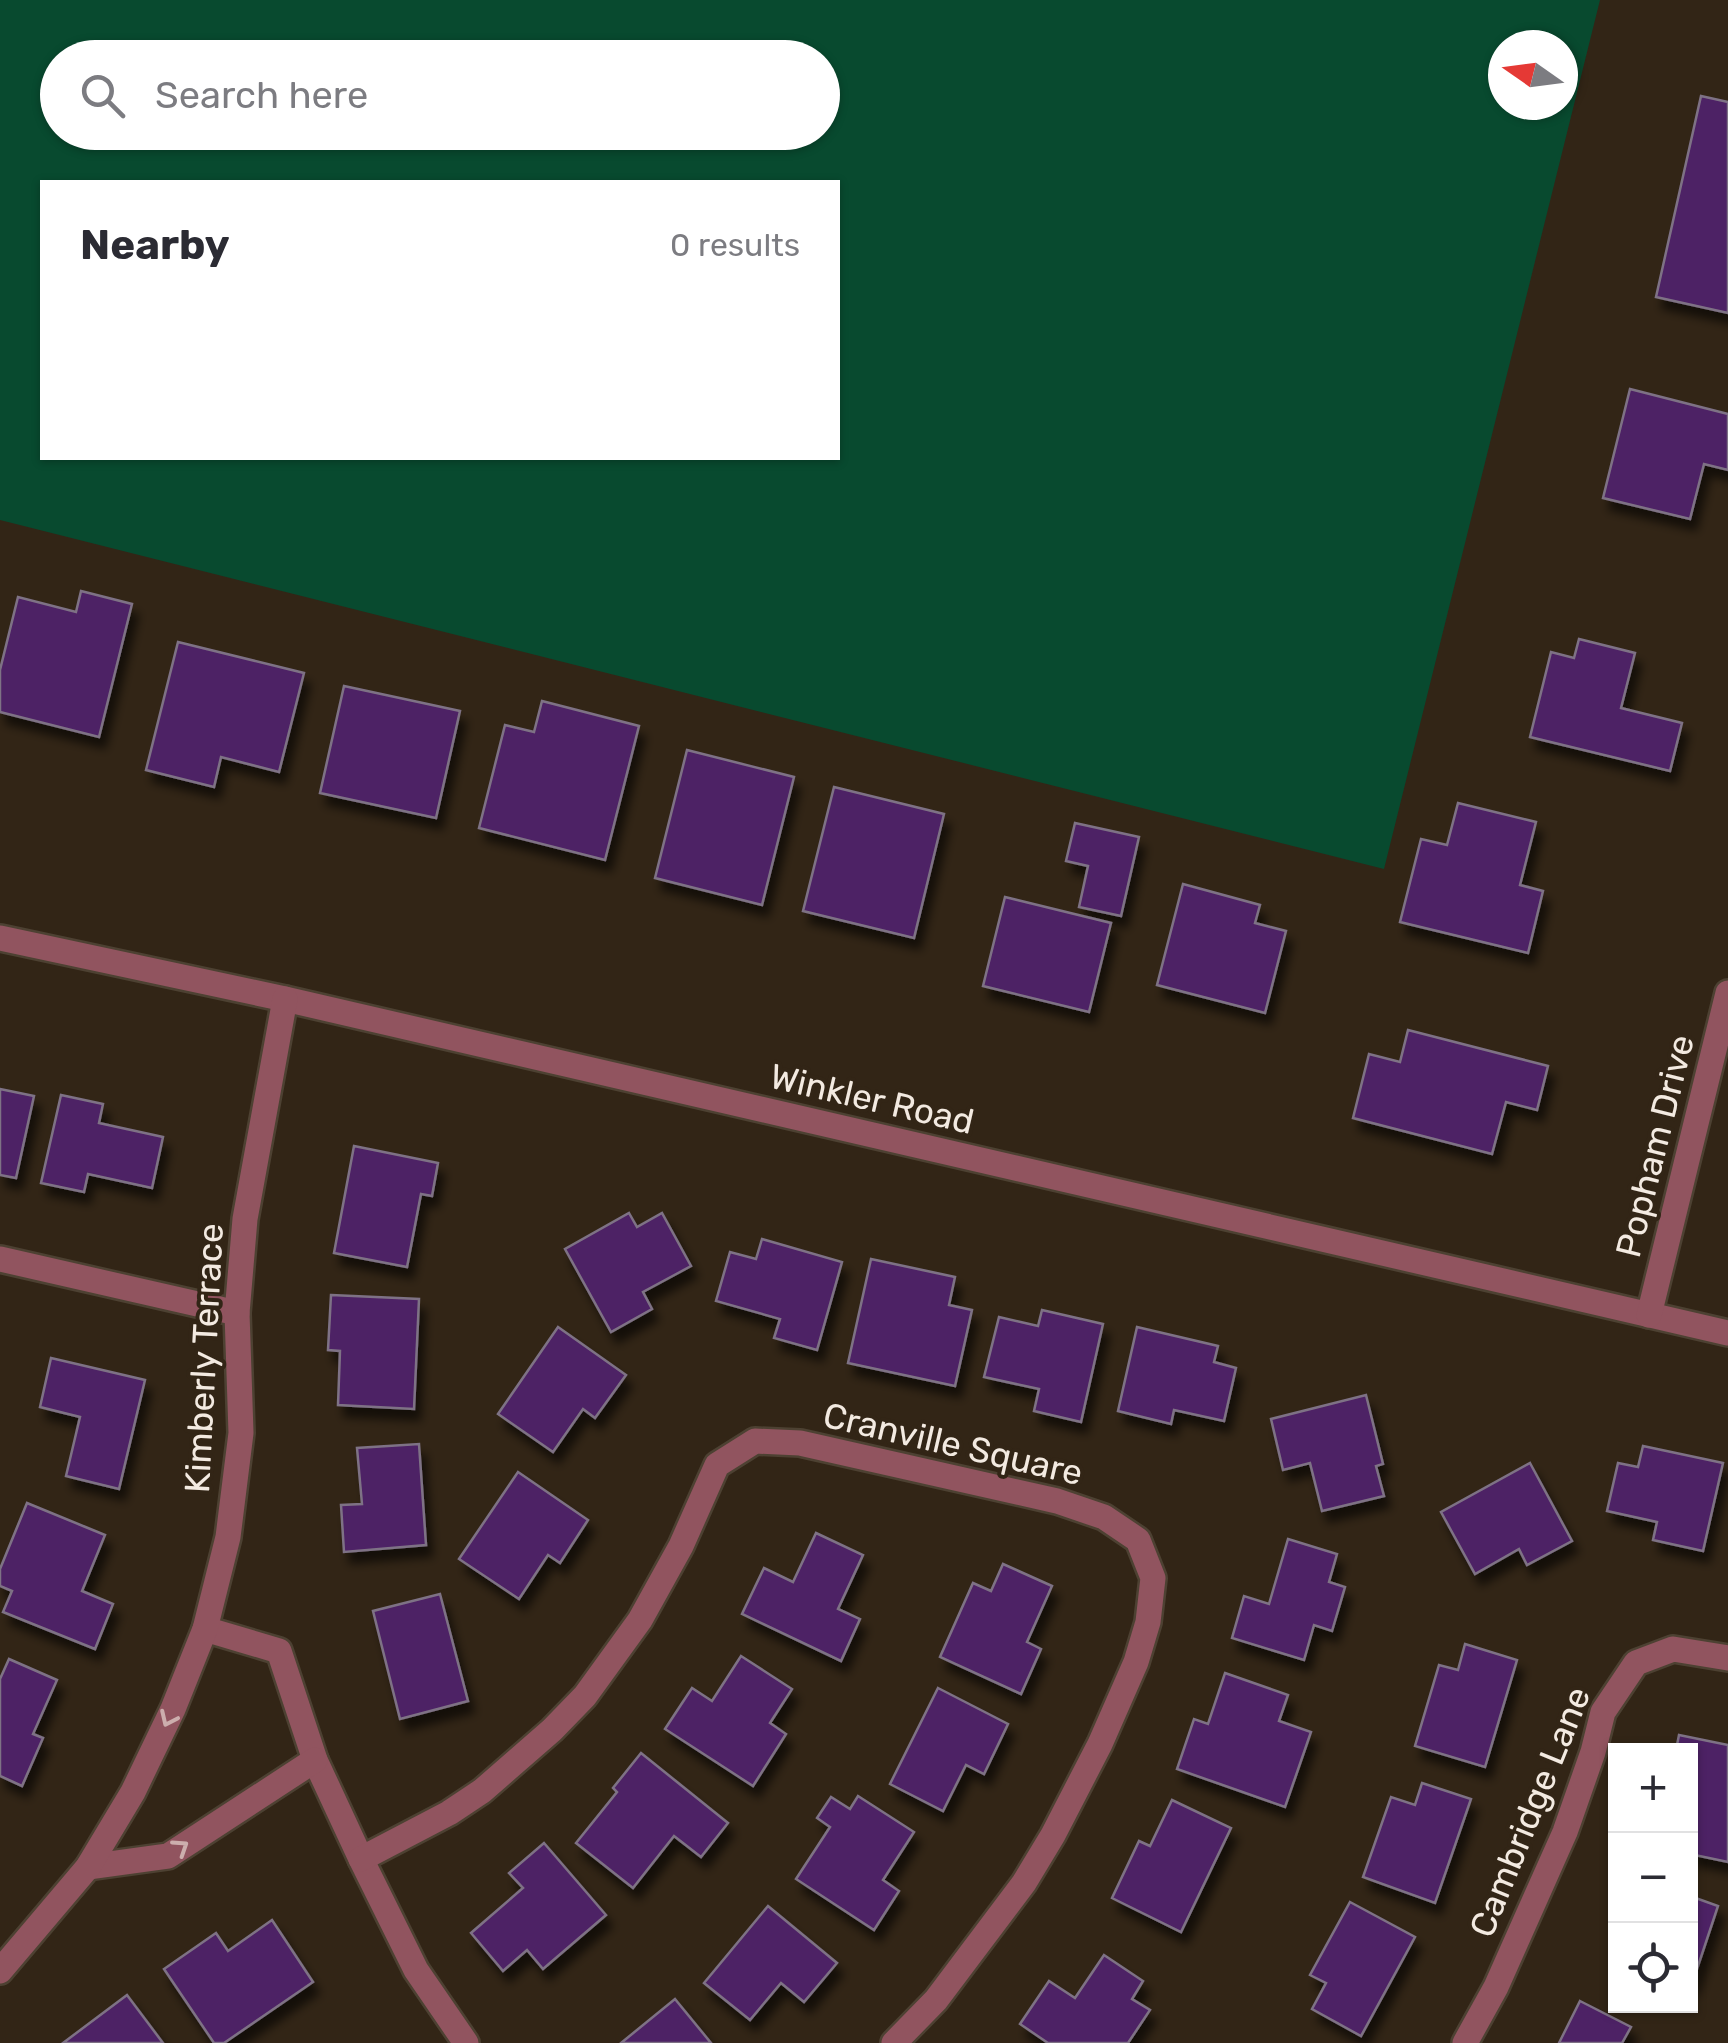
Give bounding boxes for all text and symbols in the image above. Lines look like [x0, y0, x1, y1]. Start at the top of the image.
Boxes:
north arrow [1488, 30, 1578, 120]
search box [40, 40, 840, 150]
icon: search [75, 68, 130, 123]
text: Search here [155, 72, 368, 118]
text: Nearby [80, 220, 230, 270]
text: 0 results [670, 226, 800, 264]
street label: Popham Drive [1607, 1030, 1703, 1262]
street label: Winkler Road [766, 1055, 978, 1143]
street label: Kimberly Terrace [176, 1222, 232, 1494]
street label: Cranville Square [819, 1394, 1087, 1494]
street label: Cambridge Lane [1461, 1681, 1599, 1943]
one-way arrow [161, 1708, 181, 1726]
map controls [1608, 1743, 1698, 2013]
button: + [1608, 1743, 1698, 1833]
button: − [1608, 1833, 1698, 1923]
one-way arrow [171, 1841, 189, 1860]
button: locate [1608, 1923, 1698, 2013]

